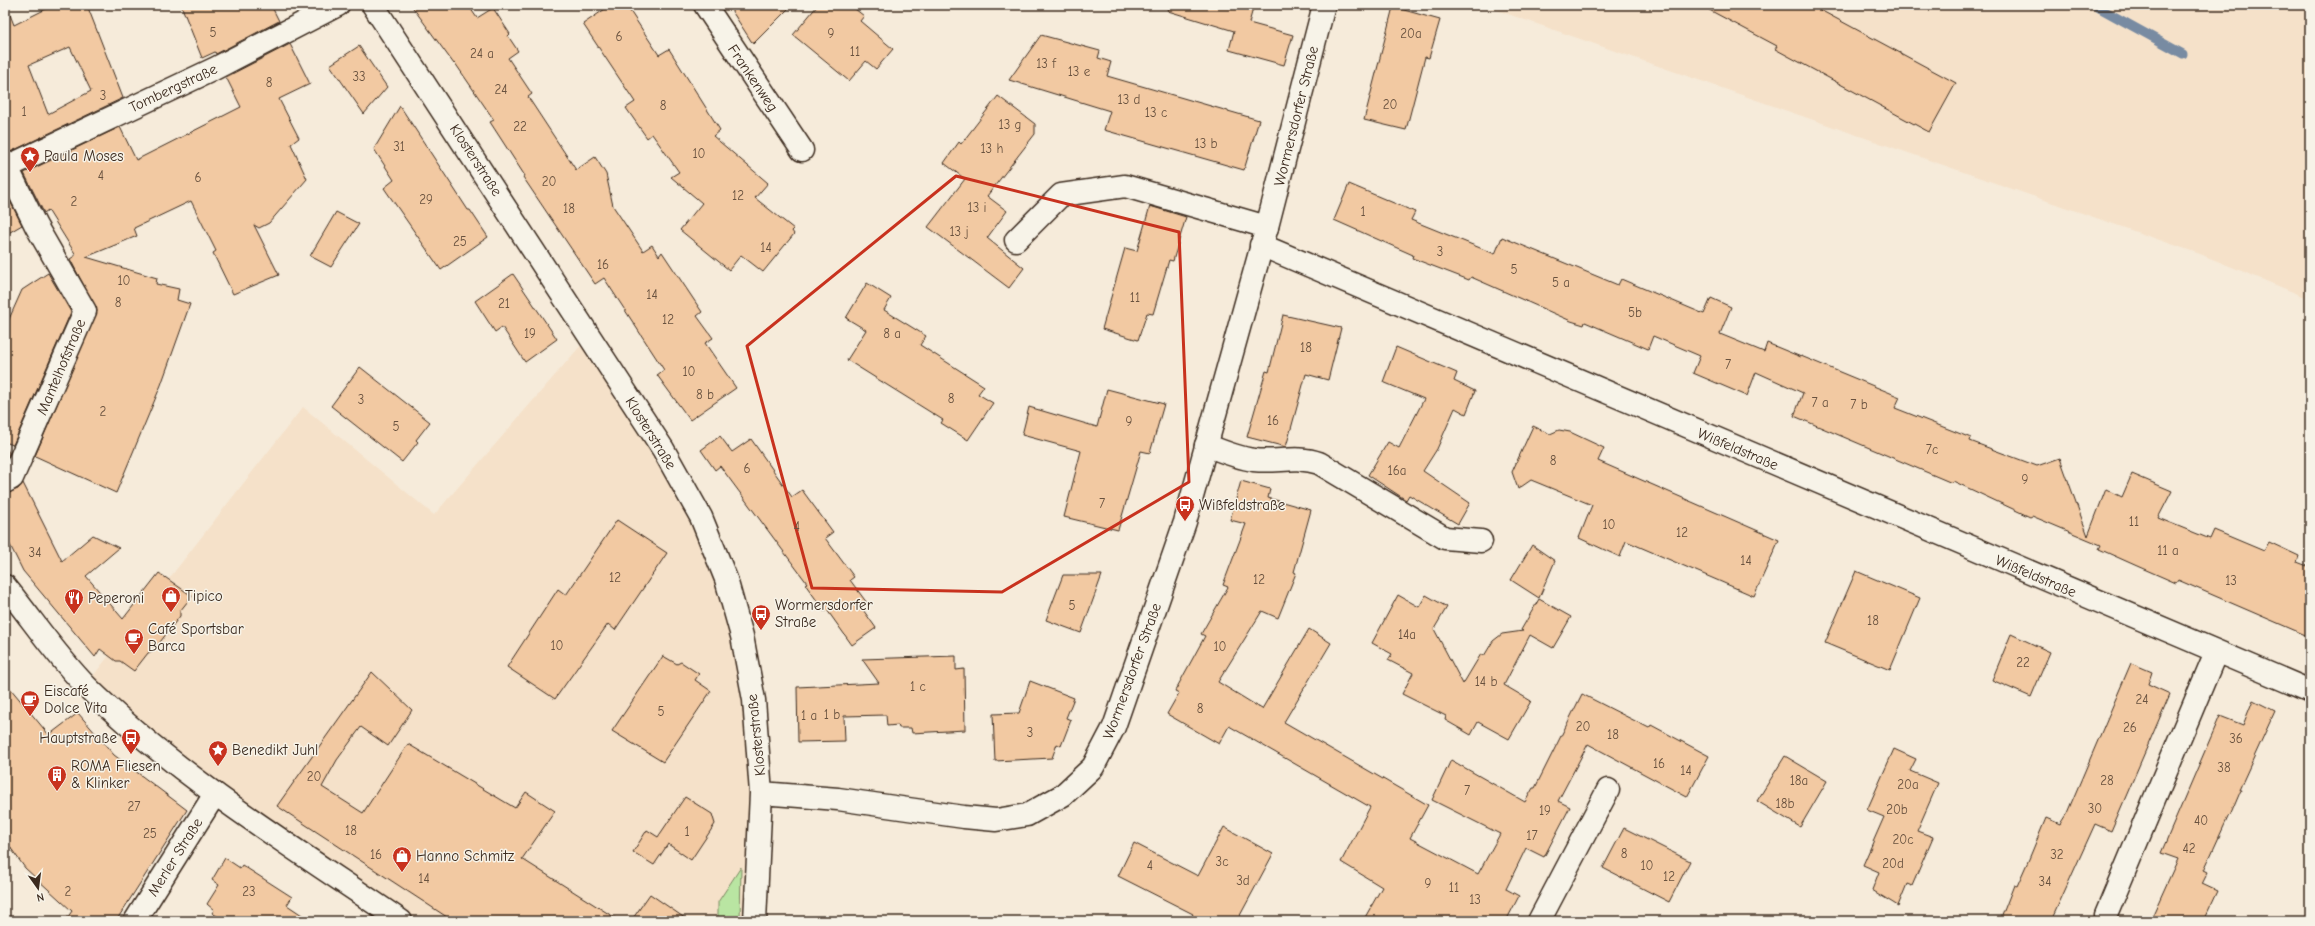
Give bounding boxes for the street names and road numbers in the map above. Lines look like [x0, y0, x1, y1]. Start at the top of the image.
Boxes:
street label: Frankenweg [724, 41, 782, 115]
street label: Wormersdorfer Straße [1270, 44, 1322, 188]
street label: Tombergstraße [126, 60, 220, 116]
street label: Klosterstraße [446, 121, 506, 200]
street label: Mantelhofstraße [33, 316, 90, 418]
street label: Klosterstraße [622, 393, 681, 473]
street label: Wißfeldstraße [1695, 424, 1782, 474]
street label: Wißfeldstraße [1993, 551, 2080, 601]
street label: Wormersdorfer Straße [1099, 600, 1165, 742]
street label: Klosterstraße [743, 693, 769, 777]
street label: Merler Straße [144, 814, 207, 900]

